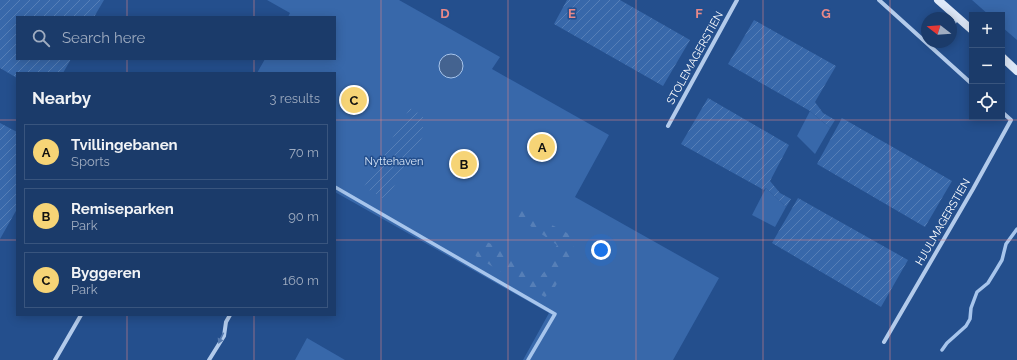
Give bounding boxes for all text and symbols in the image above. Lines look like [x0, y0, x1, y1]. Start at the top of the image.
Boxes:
text: D [440, 6, 450, 21]
text: E [568, 6, 576, 21]
text: F [695, 6, 703, 21]
text: G [821, 6, 831, 21]
street label: STOLEMAGERSTIEN [664, 9, 726, 107]
north arrow [921, 12, 957, 48]
map controls [969, 12, 1005, 120]
button: + [969, 12, 1005, 48]
search box [16, 16, 336, 60]
icon: search [30, 27, 52, 49]
text: Search here [62, 29, 145, 47]
button: − [969, 48, 1005, 84]
button: locate [969, 84, 1005, 120]
pin: C [341, 85, 367, 115]
text: Nearby [32, 88, 91, 108]
text: 3 results [270, 91, 320, 106]
pin: A [529, 132, 555, 162]
text: Tvillingebanen [71, 136, 178, 154]
text: A [42, 145, 50, 160]
text: 70 m [289, 145, 319, 160]
pin: B [451, 149, 477, 179]
text: Sports [71, 154, 110, 169]
park label: Nyttehaven [365, 155, 423, 168]
street label: HJULMAGERSTIEN [913, 176, 973, 268]
text: Remiseparken [71, 200, 174, 218]
text: B [42, 209, 50, 224]
text: 90 m [288, 209, 319, 224]
text: Park [71, 218, 98, 233]
your location [591, 240, 611, 260]
text: Byggeren [71, 264, 141, 282]
text: C [42, 273, 50, 288]
text: 160 m [282, 273, 319, 288]
text: Park [71, 282, 98, 297]
one-way arrow [218, 333, 224, 345]

